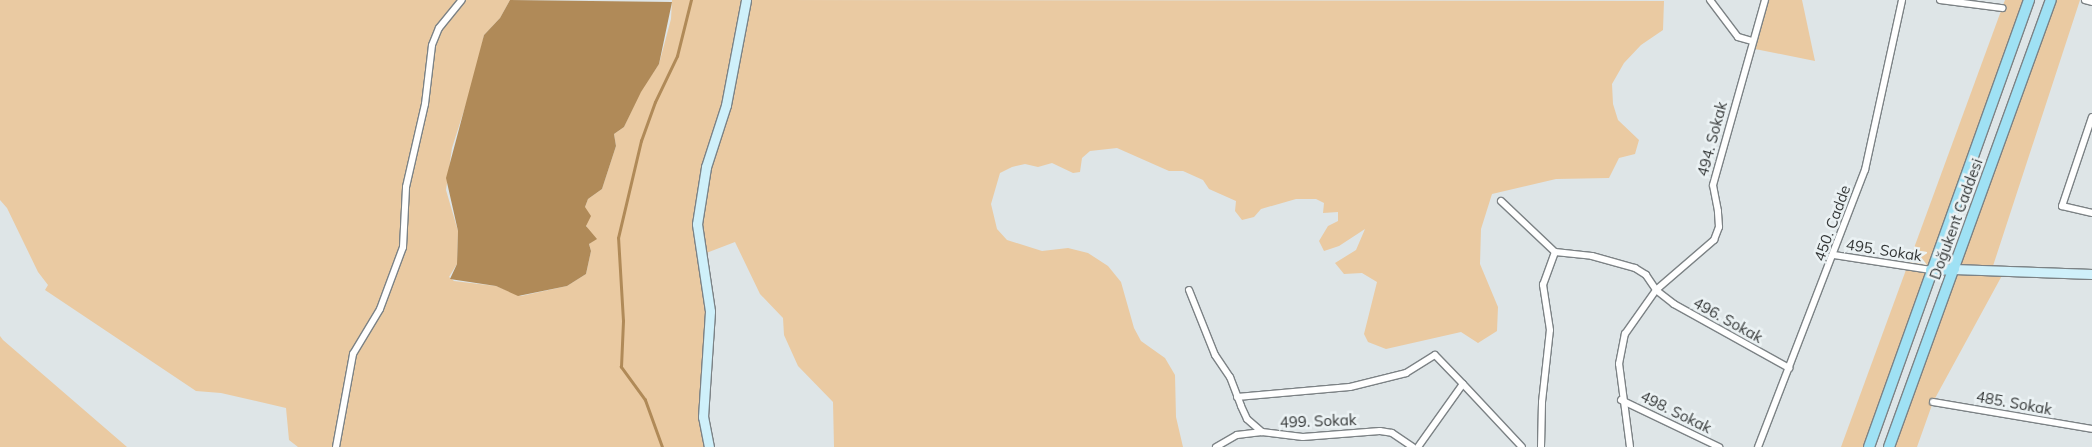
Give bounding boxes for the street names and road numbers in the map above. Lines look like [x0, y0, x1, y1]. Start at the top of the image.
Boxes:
street label: 494. Sokak [1693, 100, 1731, 178]
street label: Doğukent Caddesi [1926, 156, 1986, 282]
street label: 450. Cadde [1810, 183, 1854, 263]
street label: 495. Sokak [1845, 235, 1923, 265]
street label: 496. Sokak [1690, 294, 1766, 346]
street label: 498. Sokak [1638, 387, 1714, 437]
street label: 485. Sokak [1975, 387, 2053, 419]
street label: 499. Sokak [1279, 411, 1357, 431]

